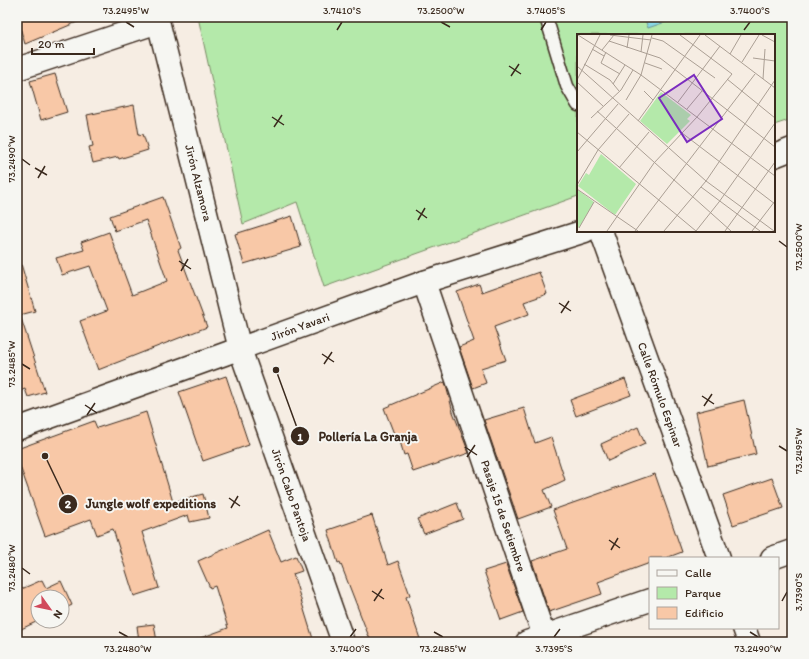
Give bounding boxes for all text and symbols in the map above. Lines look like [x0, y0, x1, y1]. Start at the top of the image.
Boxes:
text: 73.2495°W [103, 4, 150, 17]
text: 3.7410°S [323, 4, 362, 17]
text: 73.2500°W [417, 4, 465, 17]
text: 3.7405°S [527, 4, 566, 17]
text: 3.7400°S [730, 4, 770, 17]
scale bar [32, 30, 94, 56]
inset map [577, 34, 775, 232]
text: 20 m [38, 37, 65, 51]
text: 73.2490°W [5, 135, 18, 183]
street label: Jirón Alzamora [182, 143, 215, 224]
text: 73.2500°W [792, 223, 805, 271]
street label: Jirón Yavari [269, 310, 331, 344]
text: 73.2485°W [5, 340, 18, 387]
street label: Calle Rómulo Espinar [635, 340, 686, 450]
callout: Pollería La Granja [290, 424, 426, 449]
text: 73.2495°W [792, 427, 805, 474]
text: Pollería La Granja [318, 429, 418, 445]
text: 1 [297, 430, 303, 444]
street label: Jirón Cabo Pantoja [269, 447, 314, 544]
street label: Pasaje 15 de Setiembre [478, 458, 529, 574]
callout: Jungle wolf expeditions [58, 491, 224, 516]
text: Jungle wolf expeditions [85, 496, 216, 512]
text: 2 [65, 497, 72, 511]
text: 73.2480°W [5, 544, 18, 592]
legend [649, 557, 779, 629]
text: Calle [685, 566, 712, 580]
text: 3.7390°S [792, 572, 805, 611]
text: Parque [685, 586, 721, 600]
north arrow [30, 589, 70, 629]
text: Edificio [685, 606, 724, 620]
text: N [50, 608, 65, 621]
text: 73.2480°W [104, 642, 152, 655]
text: 3.7400°S [330, 642, 370, 655]
text: 73.2485°W [420, 642, 467, 655]
text: 3.7395°S [535, 642, 573, 655]
text: 73.2490°W [734, 642, 782, 655]

